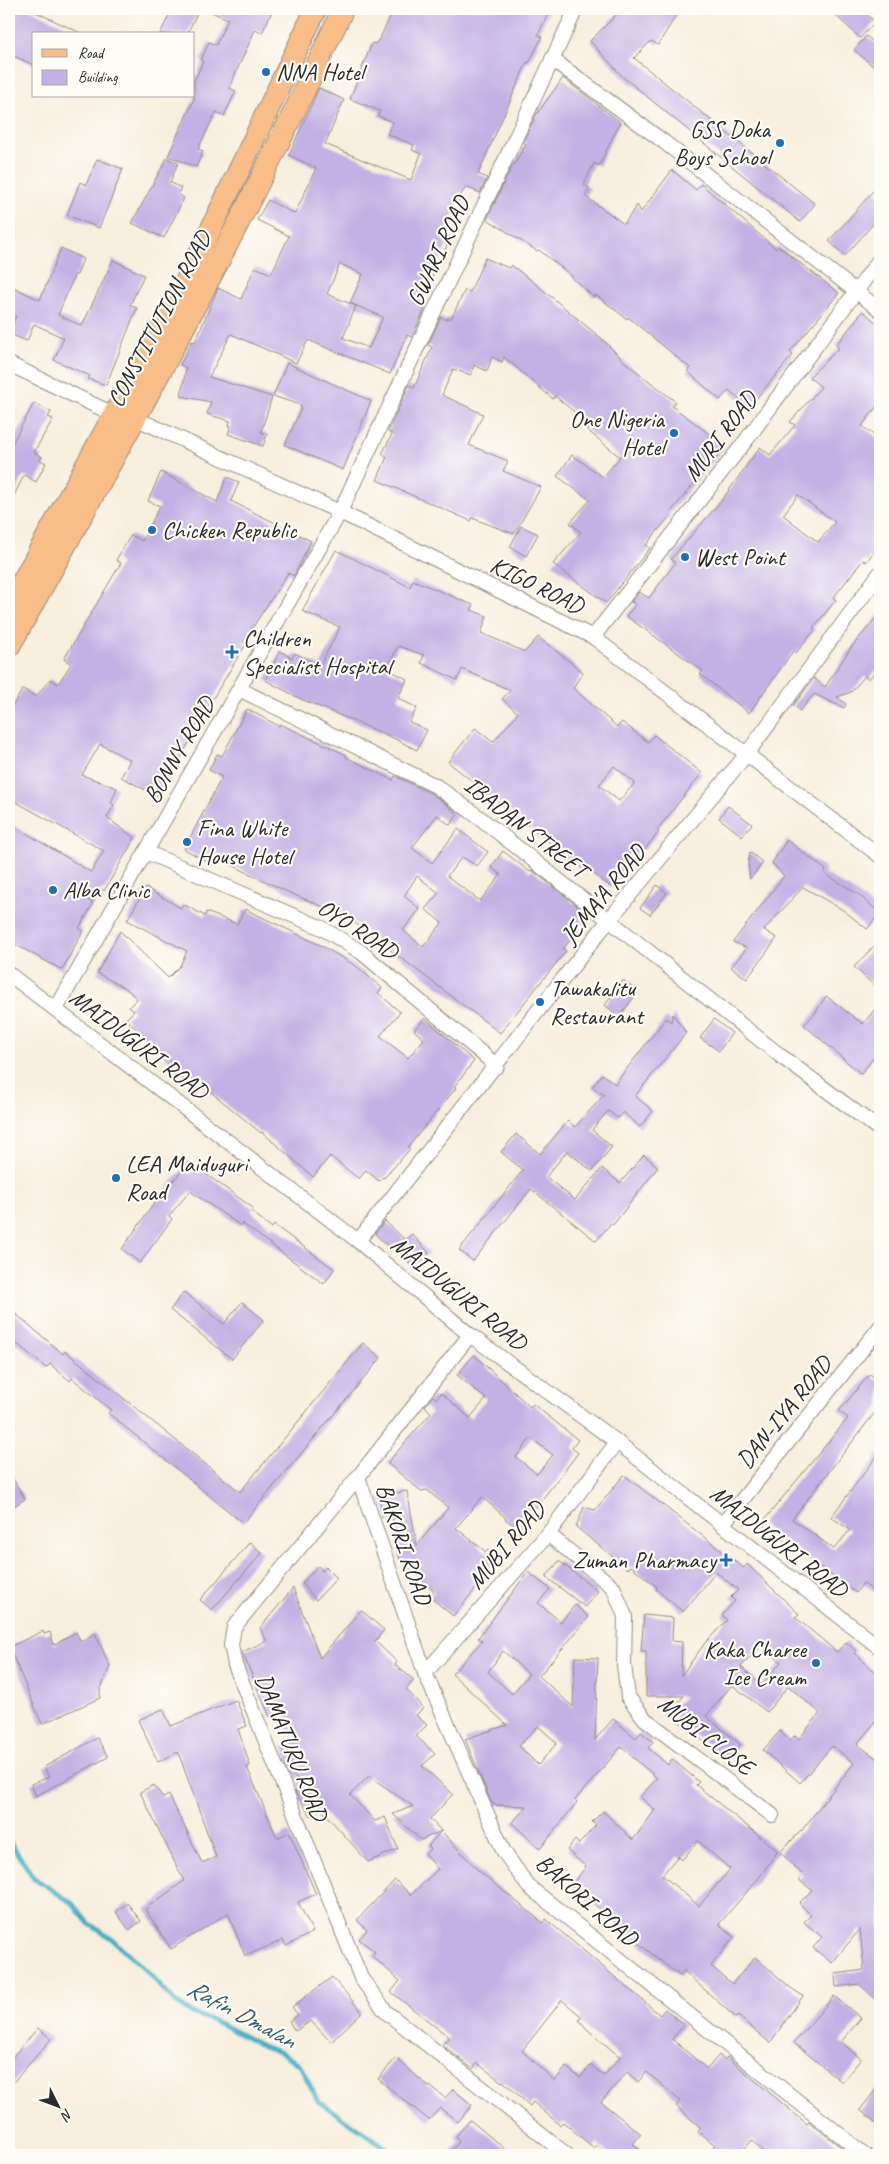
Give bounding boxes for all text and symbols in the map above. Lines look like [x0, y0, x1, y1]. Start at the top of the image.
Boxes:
legend [32, 32, 195, 98]
text: Road [78, 44, 105, 63]
place label: NNA Hotel [276, 57, 368, 87]
marker: NNA Hotel [260, 66, 272, 78]
text: Building [78, 68, 118, 87]
place label: GSS Doka Boys School [674, 114, 774, 172]
marker: GSS Doka Boys School [774, 137, 786, 149]
street label: GWARI ROAD [400, 189, 477, 311]
street label: CONSTITUTION ROAD [100, 224, 219, 412]
street label: MURI ROAD [676, 383, 765, 487]
place label: One Nigeria Hotel [570, 404, 668, 462]
marker: One Nigeria Hotel [668, 427, 680, 439]
place label: Chicken Republic [162, 515, 298, 545]
marker: Chicken Republic [146, 524, 158, 536]
place label: West Point [695, 542, 787, 572]
street label: KIGO ROAD [485, 550, 591, 621]
marker: West Point [679, 551, 691, 563]
place label: Children Specialist Hospital [243, 623, 395, 681]
marker: Children Specialist Hospital [225, 645, 239, 659]
street label: BONNY ROAD [136, 690, 223, 809]
street label: IBADAN STREET [458, 769, 598, 888]
place label: Fina White House Hotel [197, 813, 295, 871]
marker: Fina White House Hotel [181, 836, 193, 848]
street label: JEMA'A ROAD [553, 837, 654, 951]
place label: Alba Clinic [63, 875, 151, 905]
marker: Alba Clinic [47, 884, 59, 896]
street label: OYO ROAD [312, 892, 406, 967]
place label: Tawakalitu Restaurant [550, 973, 645, 1031]
street label: MAIDUGURI ROAD [64, 982, 216, 1107]
marker: Tawakalitu Restaurant [534, 996, 546, 1008]
place label: LEA Maiduguri Road [126, 1149, 250, 1207]
marker: LEA Maiduguri Road [110, 1172, 122, 1184]
street label: MAIDUGURI ROAD [385, 1229, 535, 1358]
street label: DAN-IYA ROAD [730, 1348, 840, 1474]
street label: MAIDUGURI ROAD [704, 1478, 855, 1605]
street label: BAKORI ROAD [369, 1480, 439, 1610]
street label: MUBI ROAD [461, 1493, 553, 1595]
place label: Zuman Pharmacy [573, 1545, 718, 1575]
marker: Zuman Pharmacy [720, 1554, 732, 1566]
place label: Kaka Charee Ice Cream [704, 1634, 808, 1692]
marker: Kaka Charee Ice Cream [810, 1657, 822, 1669]
street label: DAMATURU ROAD [249, 1669, 336, 1827]
street label: MUBI CLOSE [652, 1688, 762, 1784]
street label: BAKORI ROAD [530, 1847, 646, 1954]
water label: Rafin Dmalan [182, 1972, 303, 2057]
north arrow [32, 2082, 82, 2132]
text: N [57, 2105, 77, 2125]

